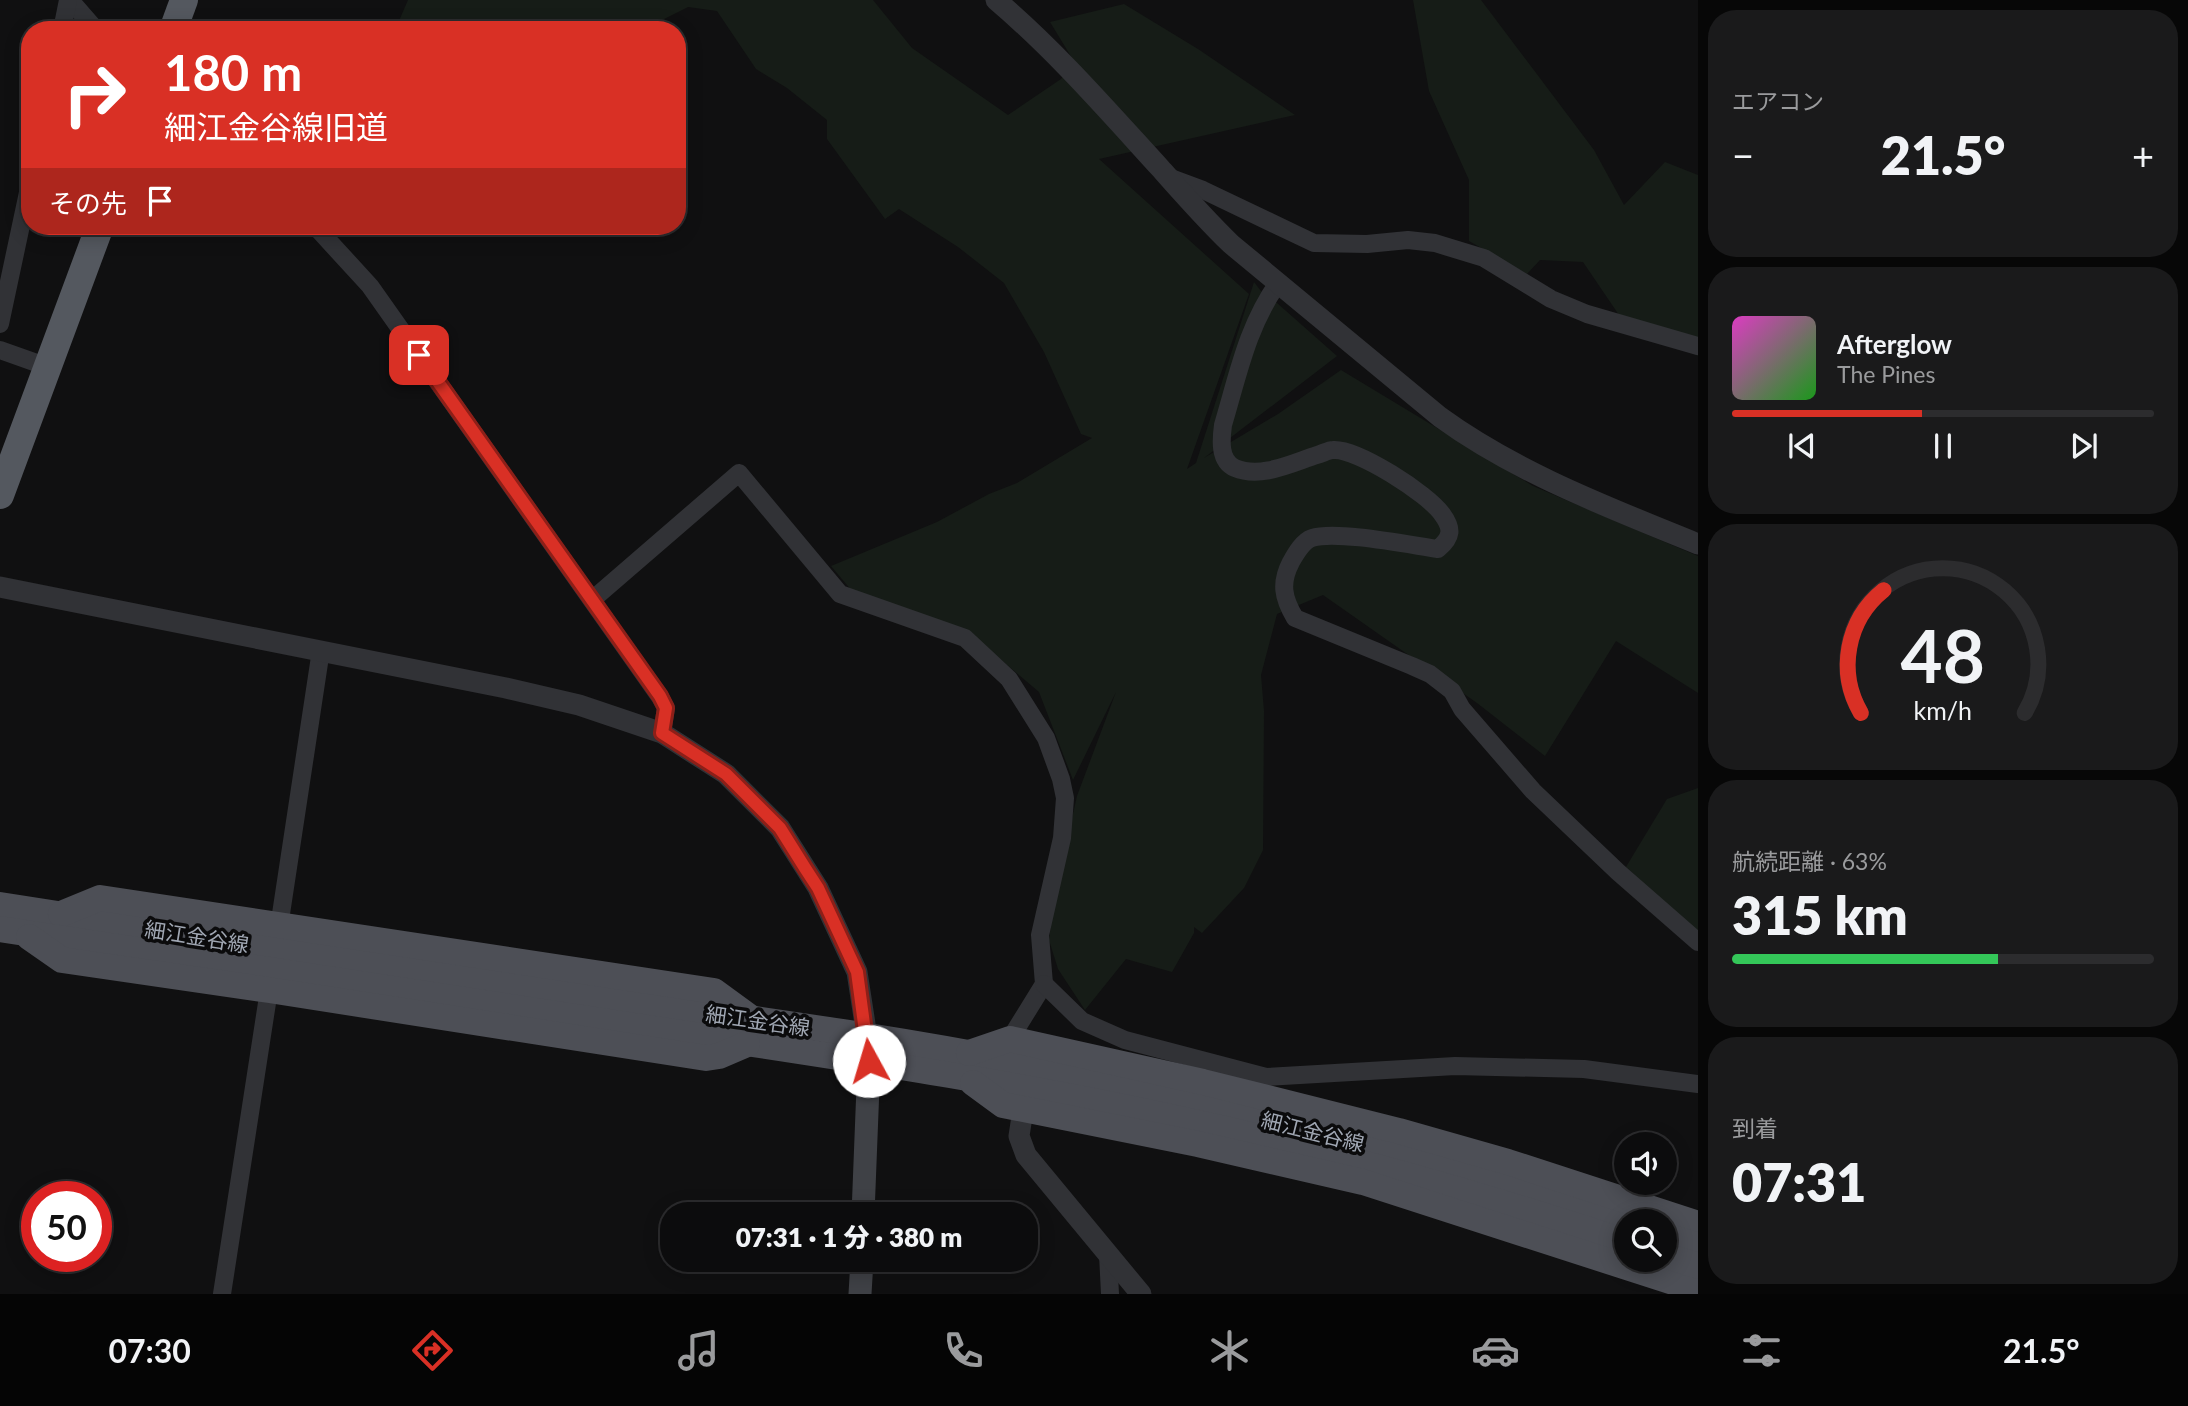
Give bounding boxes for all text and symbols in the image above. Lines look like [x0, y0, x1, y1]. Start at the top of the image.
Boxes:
text: 180 m [164, 43, 302, 101]
icon: right [49, 49, 140, 140]
text: エアコン [1732, 87, 1824, 115]
text: 細江金谷線旧道 [164, 107, 388, 146]
text: 21.5° [1881, 124, 2005, 186]
text: − [1732, 132, 1754, 178]
text: + [2132, 132, 2154, 178]
icon: arrive [141, 182, 179, 220]
text: その先 [49, 187, 127, 219]
pin [389, 325, 449, 385]
text: Afterglow [1837, 328, 1952, 360]
icon: arrive [400, 336, 438, 374]
text: The Pines [1837, 360, 1935, 388]
icon: previous [1783, 427, 1821, 465]
icon: pause [1924, 427, 1962, 465]
icon: next [2065, 427, 2103, 465]
text: 48 [1901, 611, 1985, 699]
text: km/h [1914, 695, 1972, 725]
text: 航続距離 · 63% [1732, 847, 1887, 875]
text: 315 km [1732, 884, 1908, 946]
street label: 細江金谷線 [143, 915, 251, 957]
street label: 細江金谷線 [704, 1000, 812, 1040]
position arrow [832, 1024, 906, 1098]
street label: 細江金谷線 [1259, 1106, 1367, 1156]
text: 到着 [1732, 1114, 1778, 1142]
map controls [1614, 1132, 1677, 1272]
button: sound [1614, 1132, 1677, 1195]
text: 07:31 [1732, 1151, 1866, 1213]
speed limit sign: 50 [21, 1181, 112, 1272]
button: search [1614, 1209, 1677, 1272]
text: 07:31 · 1 分 · 380 m [736, 1221, 962, 1253]
icon: directions [408, 1326, 457, 1375]
icon: music [674, 1326, 723, 1375]
icon: phone [939, 1326, 988, 1375]
icon: climate [1205, 1326, 1254, 1375]
icon: car [1471, 1326, 1520, 1375]
icon: filters [1737, 1326, 1786, 1375]
text: 07:30 [108, 1331, 191, 1370]
text: 21.5° [2003, 1331, 2080, 1370]

